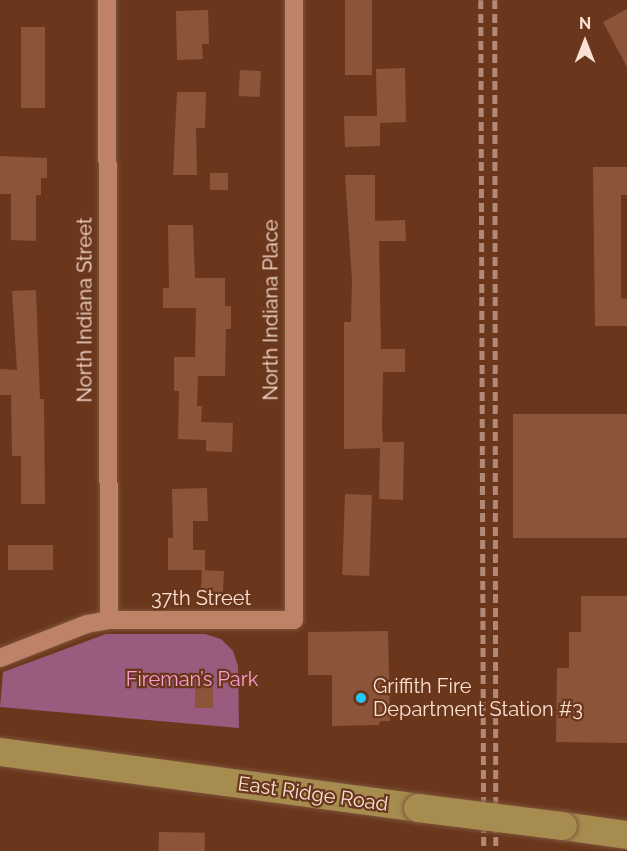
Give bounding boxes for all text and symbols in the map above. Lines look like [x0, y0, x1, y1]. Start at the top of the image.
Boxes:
north arrow [555, 12, 615, 72]
text: N [579, 14, 591, 33]
street label: North Indiana Street [73, 217, 97, 403]
street label: North Indiana Place [259, 219, 283, 401]
street label: 37th Street [151, 586, 251, 610]
park label: Fireman’s Park [126, 667, 258, 691]
place label: Griffith Fire Department Station #3 [373, 674, 583, 721]
marker: Griffith Fire Department Station #3 [354, 691, 368, 705]
street label: East Ridge Road [236, 772, 390, 816]

